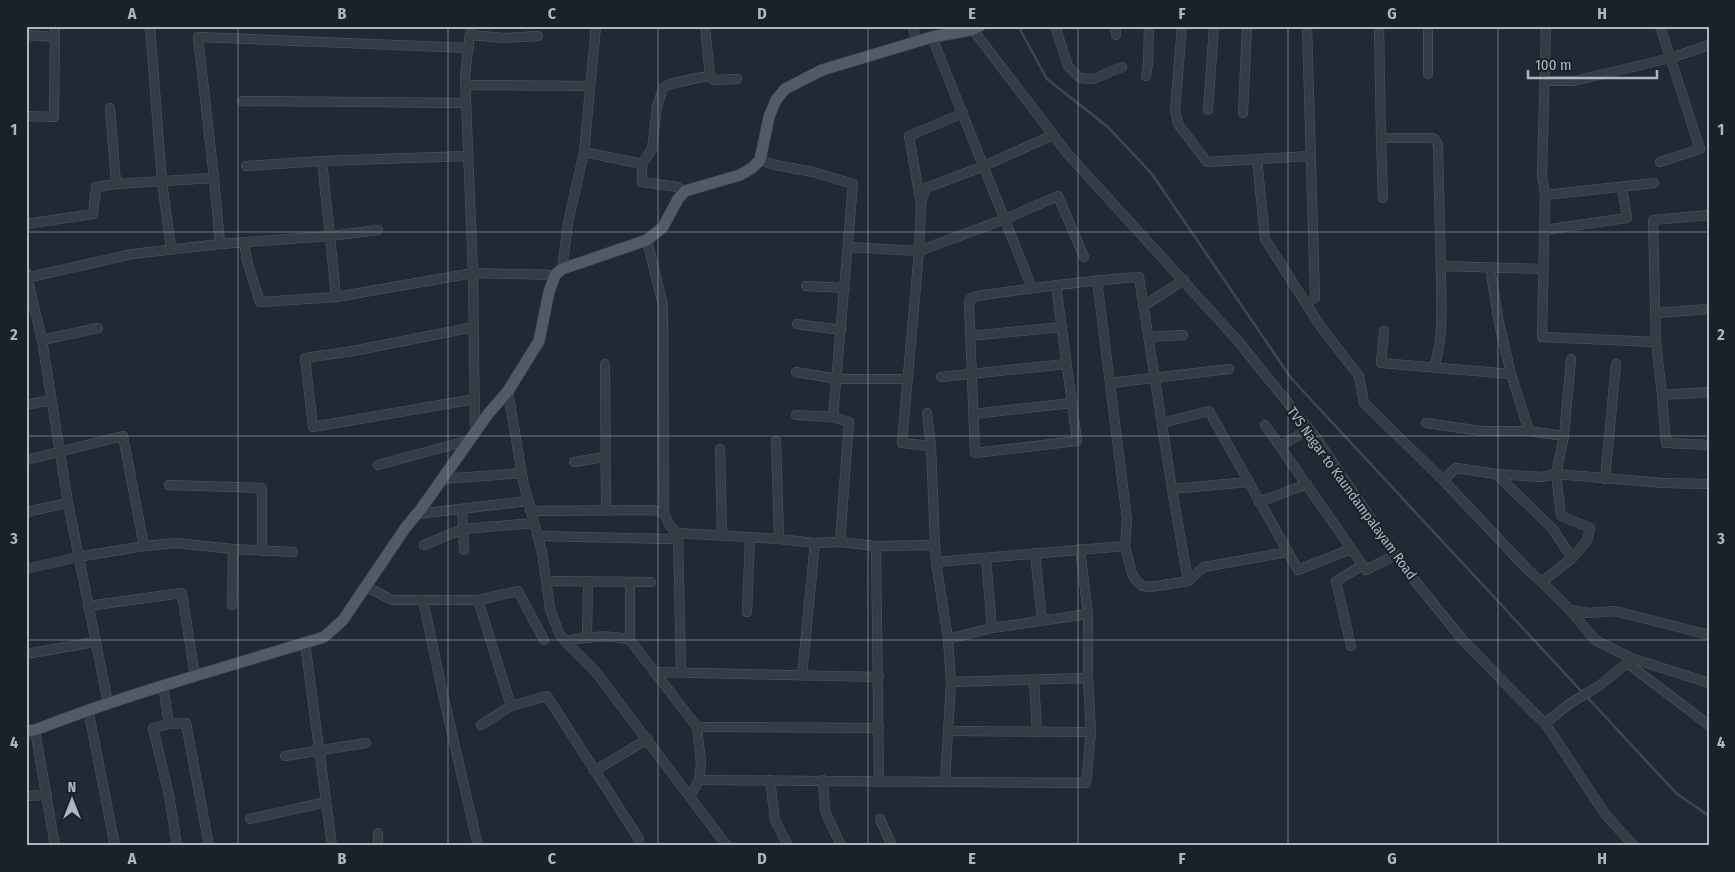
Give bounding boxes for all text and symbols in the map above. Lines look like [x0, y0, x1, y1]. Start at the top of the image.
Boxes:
text: A [127, 4, 137, 23]
text: B [338, 4, 347, 23]
text: C [548, 4, 557, 23]
text: D [757, 4, 767, 23]
text: E [968, 4, 976, 23]
text: F [1178, 4, 1186, 23]
text: G [1387, 4, 1397, 23]
text: H [1597, 4, 1607, 23]
scale bar [1528, 48, 1656, 80]
text: 100 m [1535, 56, 1572, 74]
text: 1 [11, 120, 17, 139]
text: 1 [1718, 120, 1724, 139]
text: 2 [9, 325, 18, 344]
text: 2 [1716, 325, 1725, 344]
street label: TVS Nagar to Kaundampalayam Road [1283, 404, 1420, 583]
text: 3 [9, 529, 18, 548]
text: 3 [1716, 529, 1725, 548]
text: 4 [10, 733, 18, 752]
text: 4 [1717, 733, 1725, 752]
north arrow [48, 774, 98, 824]
text: N [68, 779, 76, 796]
text: A [127, 849, 137, 868]
text: B [338, 849, 347, 868]
text: C [548, 849, 557, 868]
text: D [757, 849, 767, 868]
text: E [968, 849, 976, 868]
text: F [1178, 849, 1186, 868]
text: G [1387, 849, 1397, 868]
text: H [1597, 849, 1607, 868]

